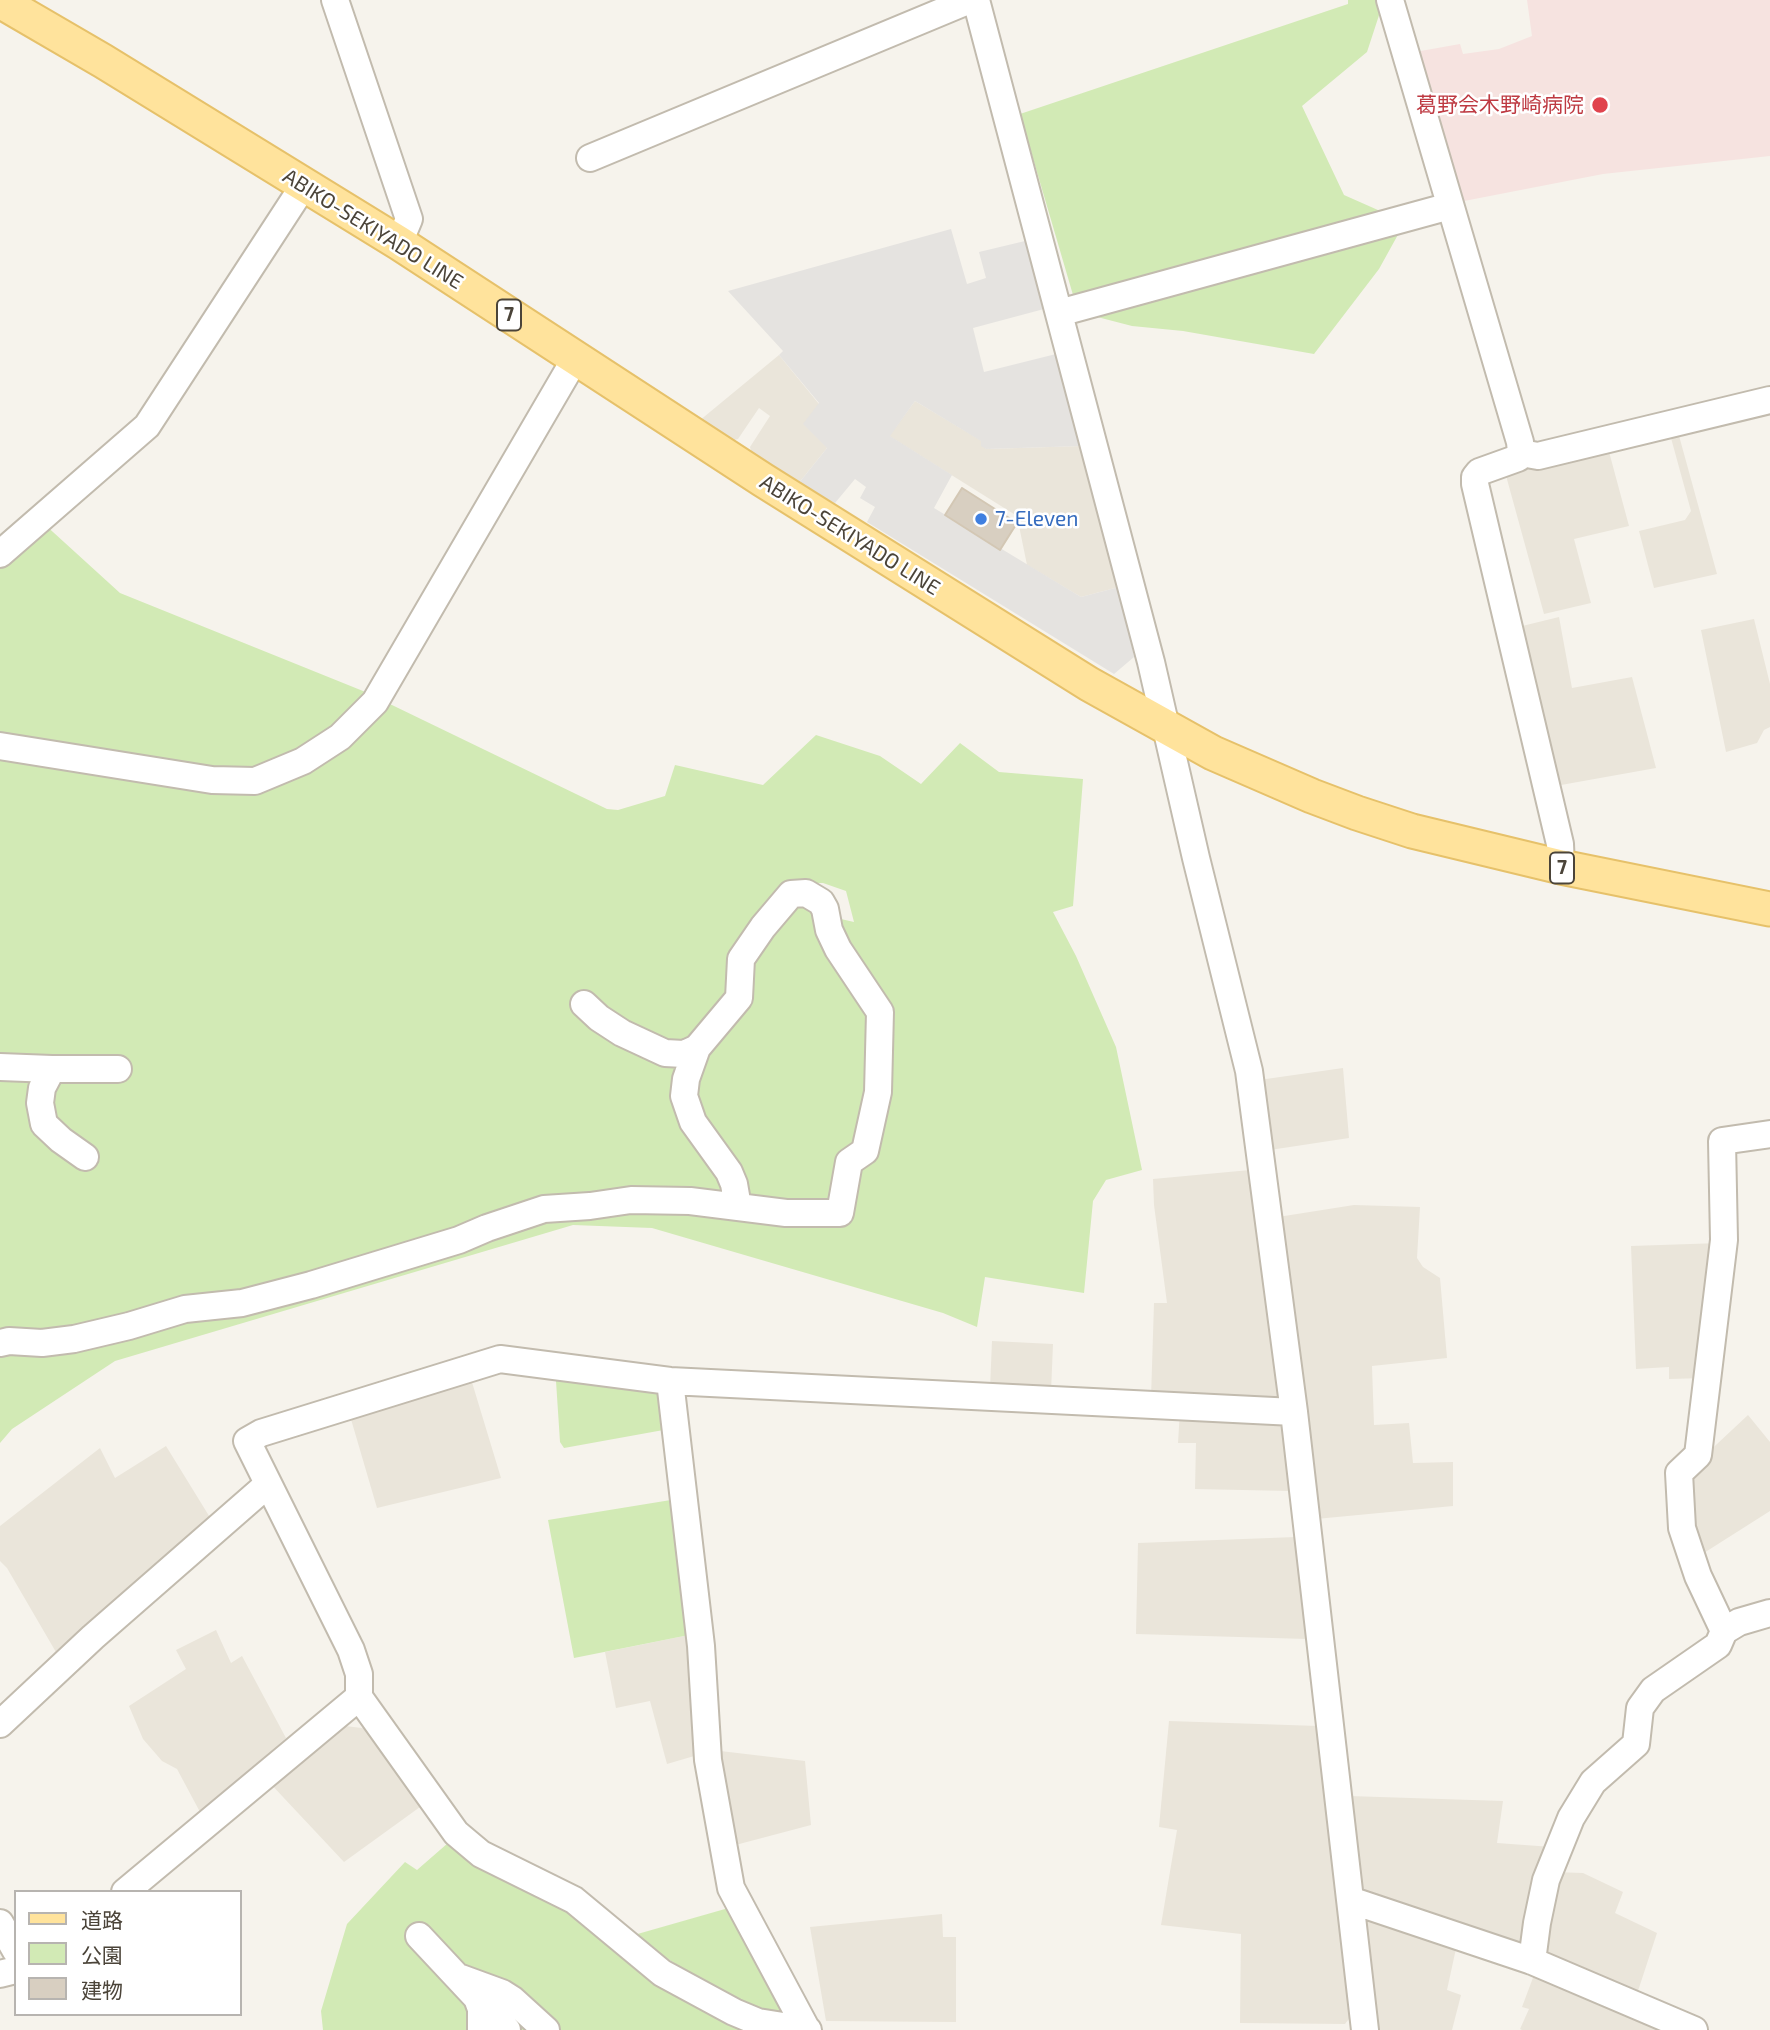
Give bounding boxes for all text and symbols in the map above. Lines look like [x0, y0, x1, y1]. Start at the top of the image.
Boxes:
place label: 葛野会木野崎病院 [1416, 92, 1584, 118]
marker: 葛野会木野崎病院 [1590, 95, 1610, 115]
street label: ABIKO-SEKIYADO LINE [278, 163, 468, 295]
road number: 7 [497, 300, 521, 330]
street label: ABIKO-SEKIYADO LINE [755, 469, 945, 601]
place label: 7-Eleven [995, 506, 1078, 532]
marker: 7-Eleven [973, 511, 989, 527]
road number: 7 [1550, 852, 1574, 884]
legend [14, 1890, 242, 2016]
text: 道路 [81, 1907, 123, 1932]
text: 公園 [81, 1942, 123, 1967]
text: 建物 [81, 1977, 123, 2002]

